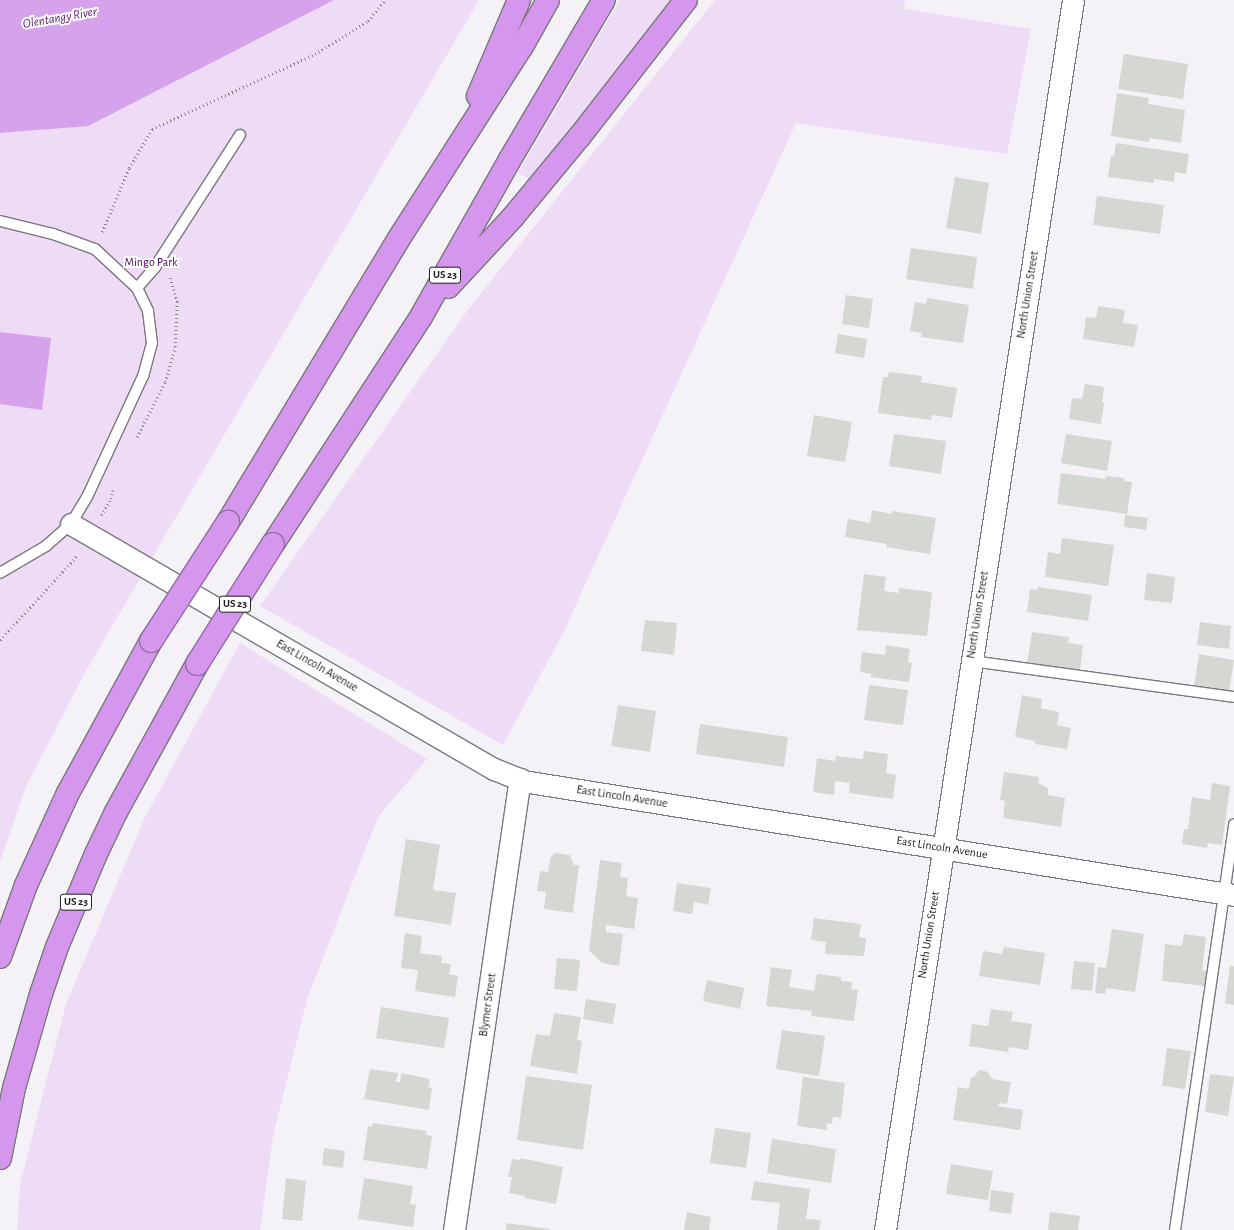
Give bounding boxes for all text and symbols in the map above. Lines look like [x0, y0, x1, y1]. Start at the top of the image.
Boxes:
water label: Olentangy River [22, 5, 98, 33]
street label: North Union Street [1014, 250, 1042, 340]
park label: Mingo Park [125, 256, 177, 270]
road number: US 23 [428, 266, 462, 284]
street label: North Union Street [964, 570, 992, 660]
road number: US 23 [218, 595, 252, 613]
street label: East Lincoln Avenue [274, 637, 360, 695]
street label: East Lincoln Avenue [575, 783, 669, 811]
street label: East Lincoln Avenue [895, 834, 989, 862]
street label: North Union Street [915, 890, 943, 980]
road number: US 23 [59, 893, 93, 911]
street label: Blymer Street [476, 972, 500, 1038]

